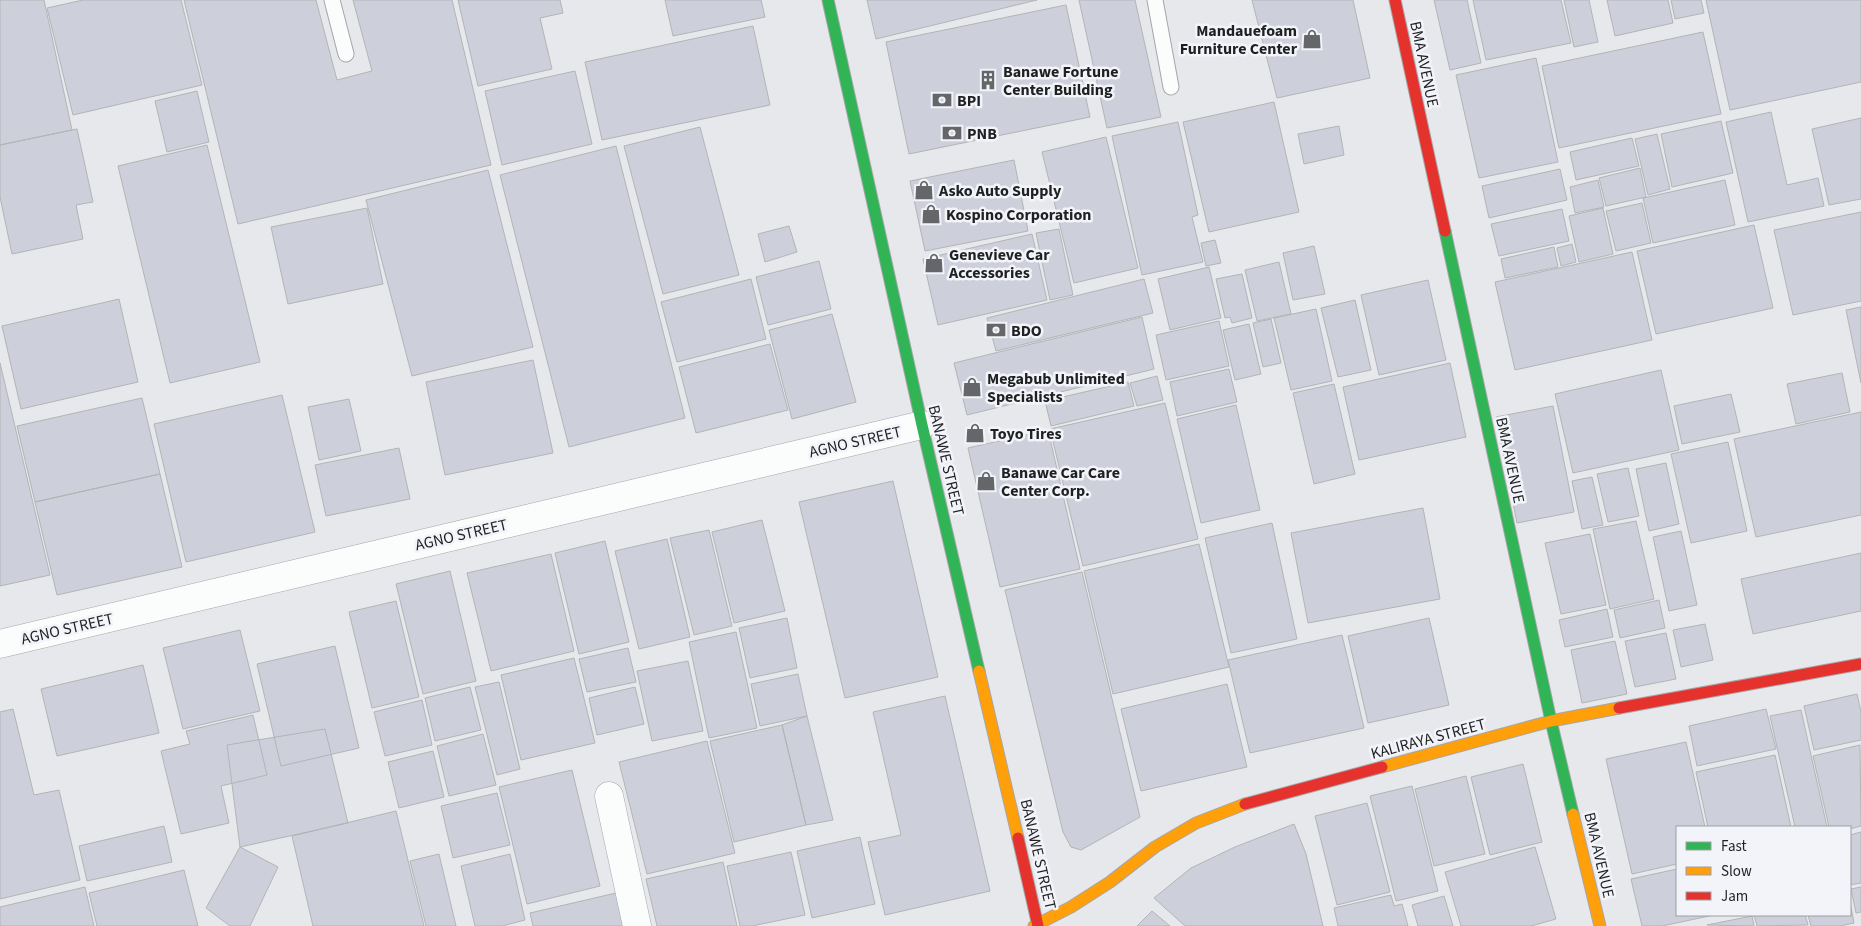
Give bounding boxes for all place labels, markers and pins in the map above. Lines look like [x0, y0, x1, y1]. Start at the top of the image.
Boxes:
place label: Mandauefoam Furniture Center [1180, 20, 1298, 60]
shop icon: Mandauefoam Furniture Center [1301, 28, 1323, 50]
place label: Banawe Fortune Center Building [1003, 61, 1118, 101]
building icon: Banawe Fortune Center Building [977, 69, 999, 91]
bank icon: BPI [931, 89, 953, 111]
place label: BPI [957, 90, 981, 112]
bank icon: PNB [941, 122, 963, 144]
place label: PNB [967, 123, 997, 145]
shop icon: Asko Auto Supply [913, 179, 935, 201]
place label: Asko Auto Supply [938, 180, 1062, 202]
shop icon: Kospino Corporation [920, 203, 942, 225]
place label: Kospino Corporation [946, 204, 1092, 226]
place label: Genevieve Car Accessories [948, 244, 1050, 284]
shop icon: Genevieve Car Accessories [923, 252, 945, 274]
bank icon: BDO [985, 319, 1007, 341]
place label: BDO [1011, 320, 1042, 342]
place label: Megabub Unlimited Specialists [987, 368, 1125, 408]
shop icon: Megabub Unlimited Specialists [961, 376, 983, 398]
shop icon: Toyo Tires [964, 422, 986, 444]
place label: Toyo Tires [990, 423, 1062, 445]
place label: Banawe Car Care Center Corp. [1001, 462, 1120, 502]
shop icon: Banawe Car Care Center Corp. [975, 470, 997, 492]

